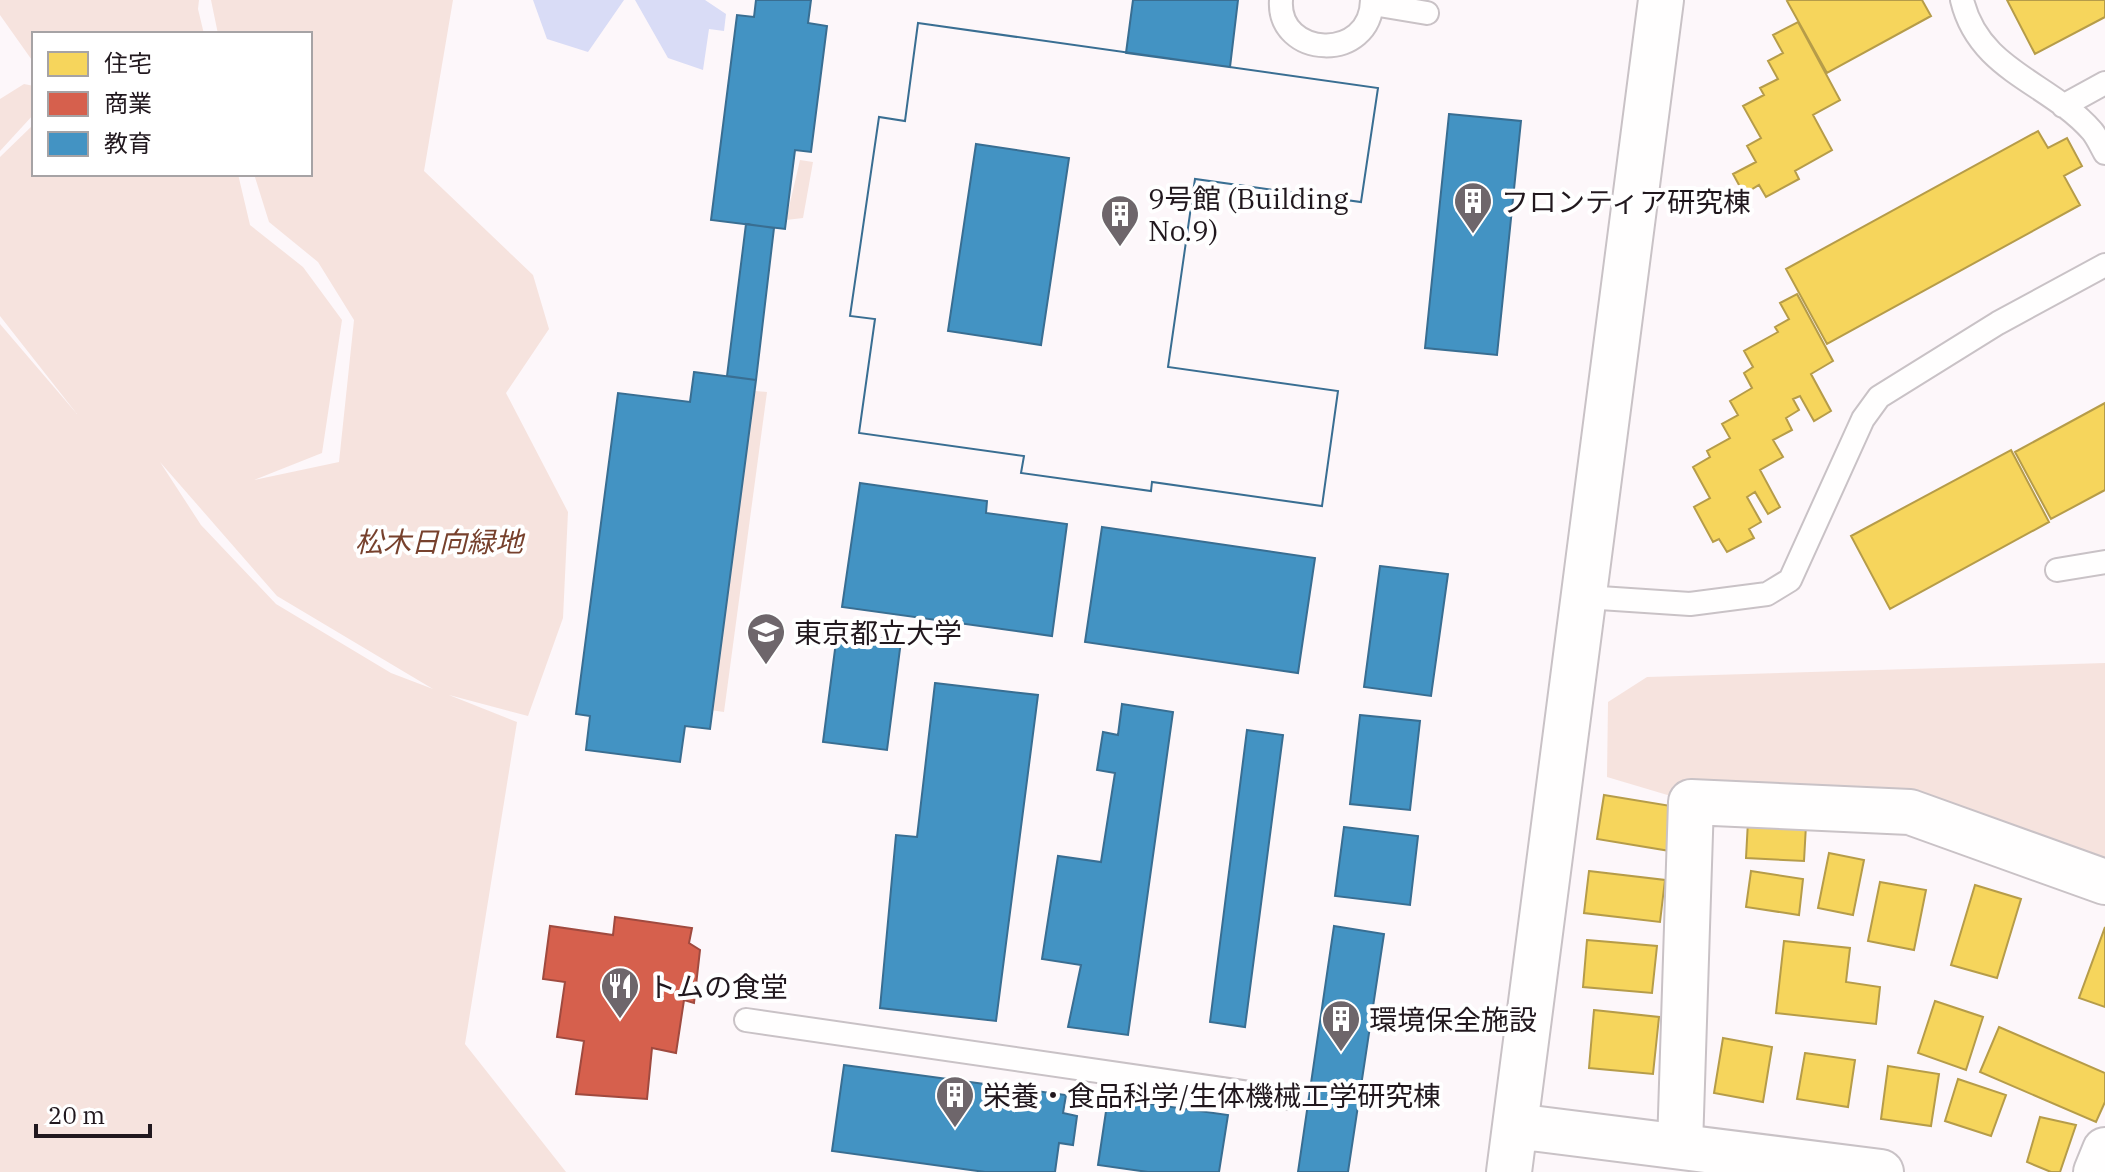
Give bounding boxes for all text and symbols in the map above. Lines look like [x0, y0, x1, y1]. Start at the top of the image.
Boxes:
legend [32, 32, 312, 176]
text: 住宅 [104, 47, 152, 79]
text: 商業 [104, 87, 152, 119]
text: 教育 [104, 127, 152, 159]
place label: 9号館 (Building No.9) [1148, 180, 1349, 249]
building icon: フロンティア研究棟 [1452, 180, 1494, 235]
place label: フロンティア研究棟 [1501, 183, 1751, 220]
building icon: 9号館 (Building No.9) [1099, 193, 1141, 248]
park label: 松木日向緑地 [355, 523, 526, 560]
school or university icon: 東京都立大学 [745, 611, 787, 666]
place label: 東京都立大学 [794, 614, 962, 651]
restaurant icon: トムの食堂 [599, 965, 641, 1020]
place label: トムの食堂 [648, 968, 788, 1005]
building icon: 環境保全施設 [1320, 998, 1362, 1053]
place label: 環境保全施設 [1369, 1001, 1537, 1038]
building icon: 栄養・食品科学/生体機械工学研究棟 [934, 1074, 976, 1129]
place label: 栄養・食品科学/生体機械工学研究棟 [983, 1077, 1441, 1114]
scale bar [36, 1088, 150, 1138]
text: 20 m [48, 1099, 105, 1131]

